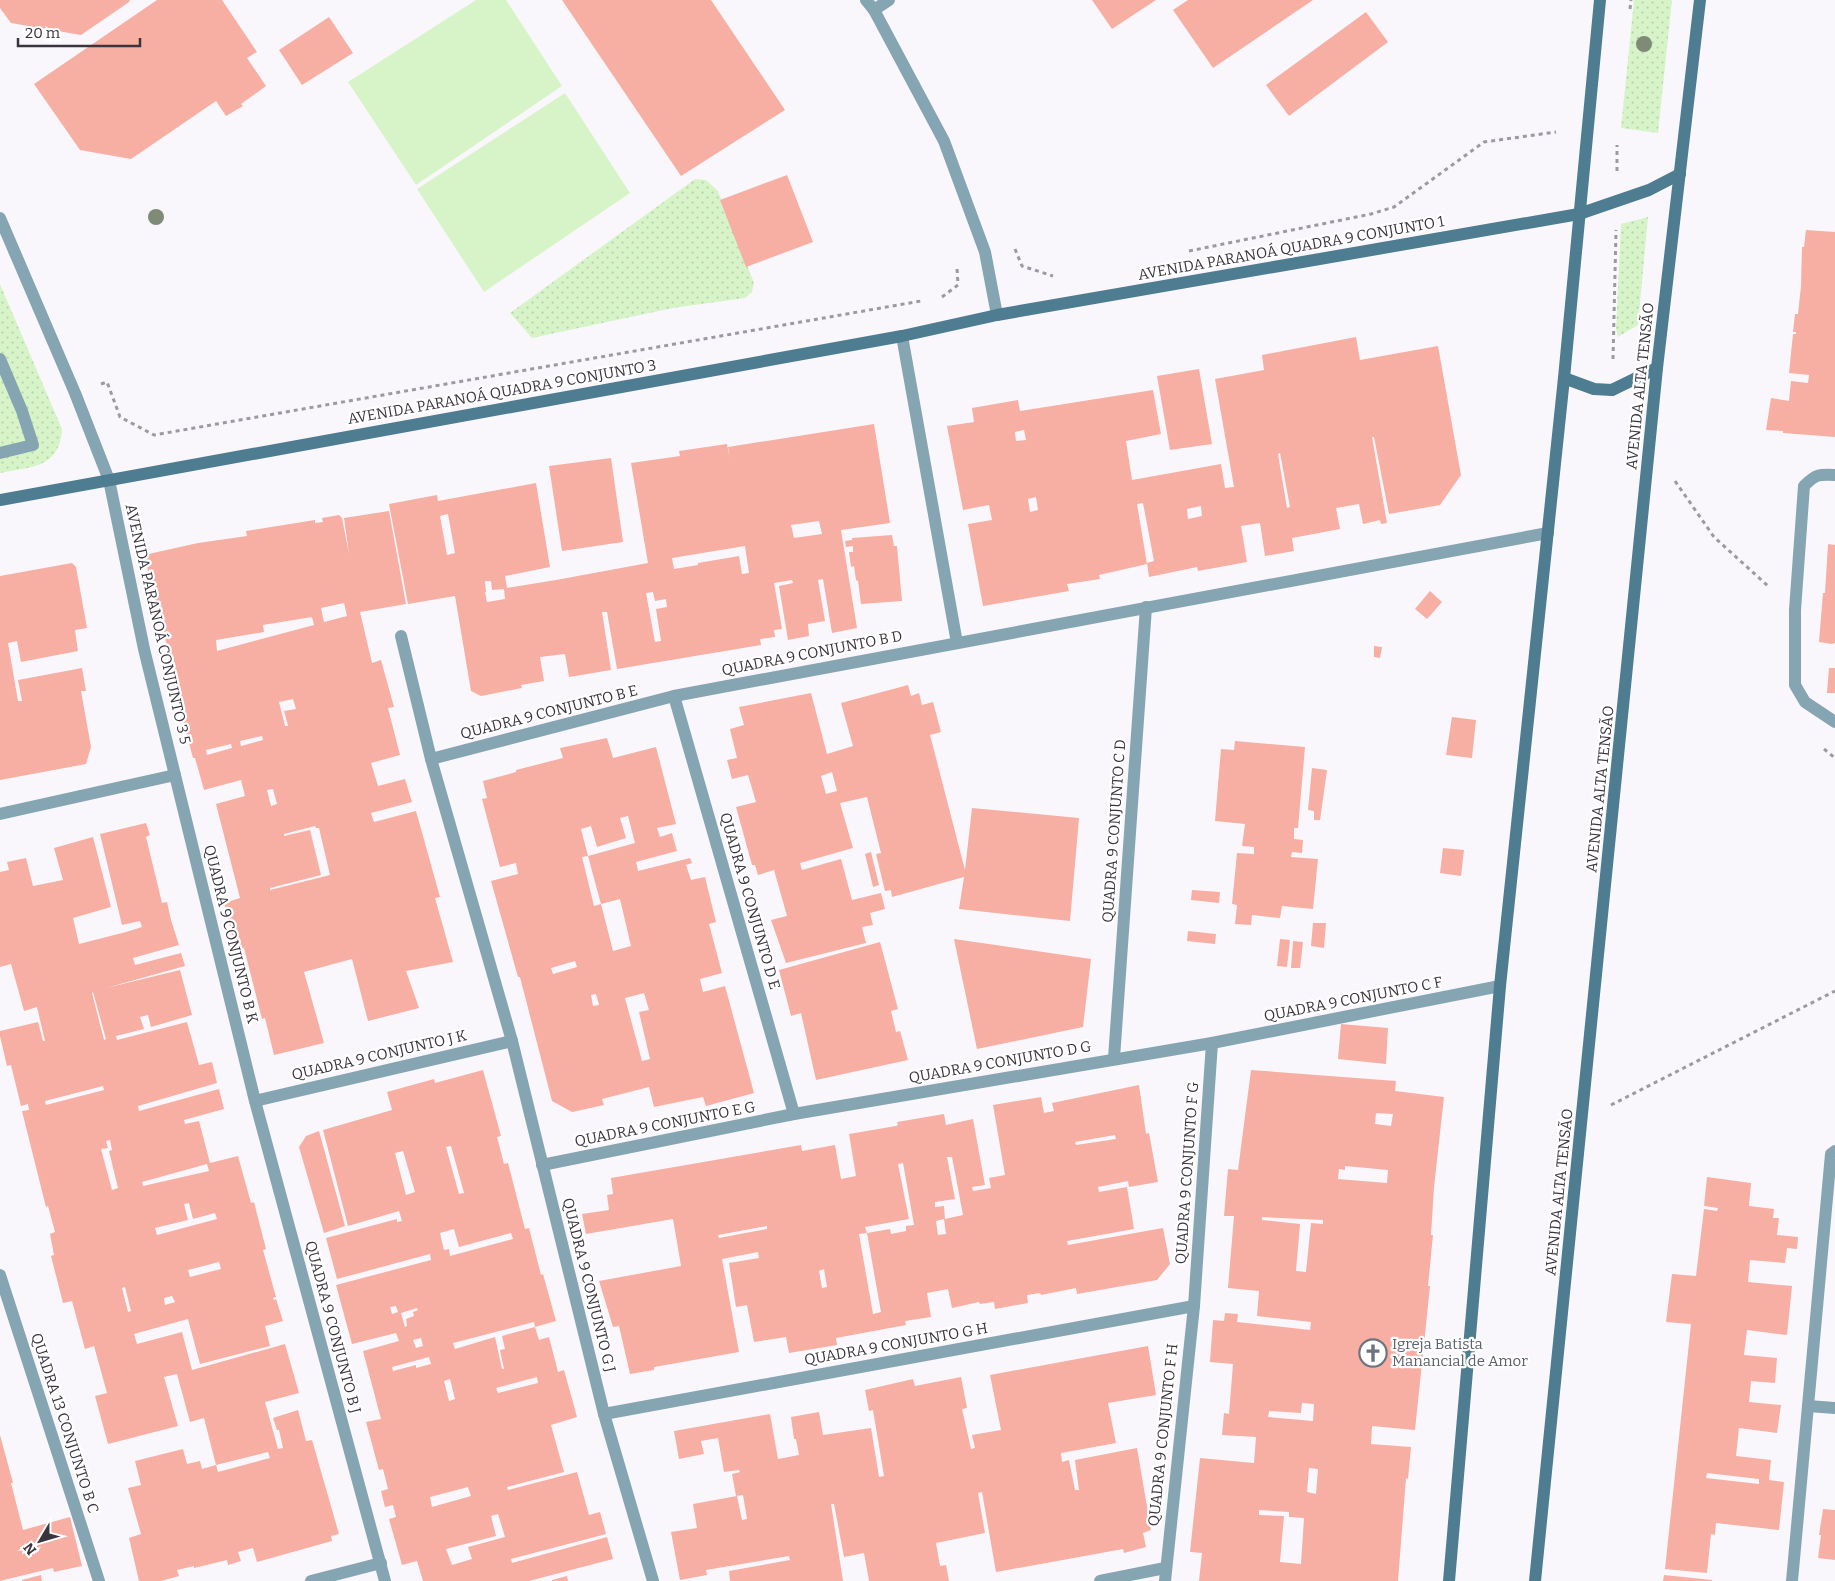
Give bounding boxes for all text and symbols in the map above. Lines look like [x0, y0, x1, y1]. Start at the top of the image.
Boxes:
scale bar [18, 15, 140, 47]
text: 20 m [25, 24, 61, 42]
street label: AVENIDA PARANOÁ QUADRA 9 CONJUNTO 1 [1137, 212, 1445, 284]
street label: AVENIDA ALTA TENSÃO [1622, 302, 1658, 470]
street label: AVENIDA PARANOÁ QUADRA 9 CONJUNTO 3 [346, 356, 658, 428]
street label: AVENIDA PARANOÁ CONJUNTO 3 5 [122, 502, 194, 746]
street label: QUADRA 9 CONJUNTO B D [720, 627, 904, 679]
street label: QUADRA 9 CONJUNTO B E [458, 681, 640, 743]
street label: AVENIDA ALTA TENSÃO [1582, 705, 1618, 873]
street label: QUADRA 9 CONJUNTO C D [1099, 739, 1129, 923]
street label: QUADRA 9 CONJUNTO D E [716, 810, 784, 992]
street label: QUADRA 9 CONJUNTO B K [200, 843, 262, 1026]
street label: QUADRA 9 CONJUNTO C F [1262, 973, 1444, 1025]
street label: QUADRA 9 CONJUNTO J K [290, 1026, 469, 1084]
street label: QUADRA 9 CONJUNTO D G [907, 1037, 1093, 1087]
street label: QUADRA 9 CONJUNTO F G [1172, 1081, 1202, 1265]
street label: QUADRA 9 CONJUNTO E G [573, 1098, 757, 1150]
street label: AVENIDA ALTA TENSÃO [1541, 1108, 1577, 1276]
street label: QUADRA 9 CONJUNTO G J [559, 1196, 619, 1374]
street label: QUADRA 9 CONJUNTO B J [301, 1239, 365, 1415]
street label: QUADRA 9 CONJUNTO G H [803, 1319, 989, 1369]
street label: QUADRA 13 CONJUNTO B C [27, 1331, 103, 1515]
place label: Igreja Batista Manancial de Amor [1392, 1335, 1528, 1370]
church icon: Igreja Batista Manancial de Amor [1358, 1338, 1388, 1368]
street label: QUADRA 9 CONJUNTO F H [1144, 1343, 1182, 1527]
north arrow [15, 1516, 65, 1566]
text: N [20, 1539, 40, 1558]

